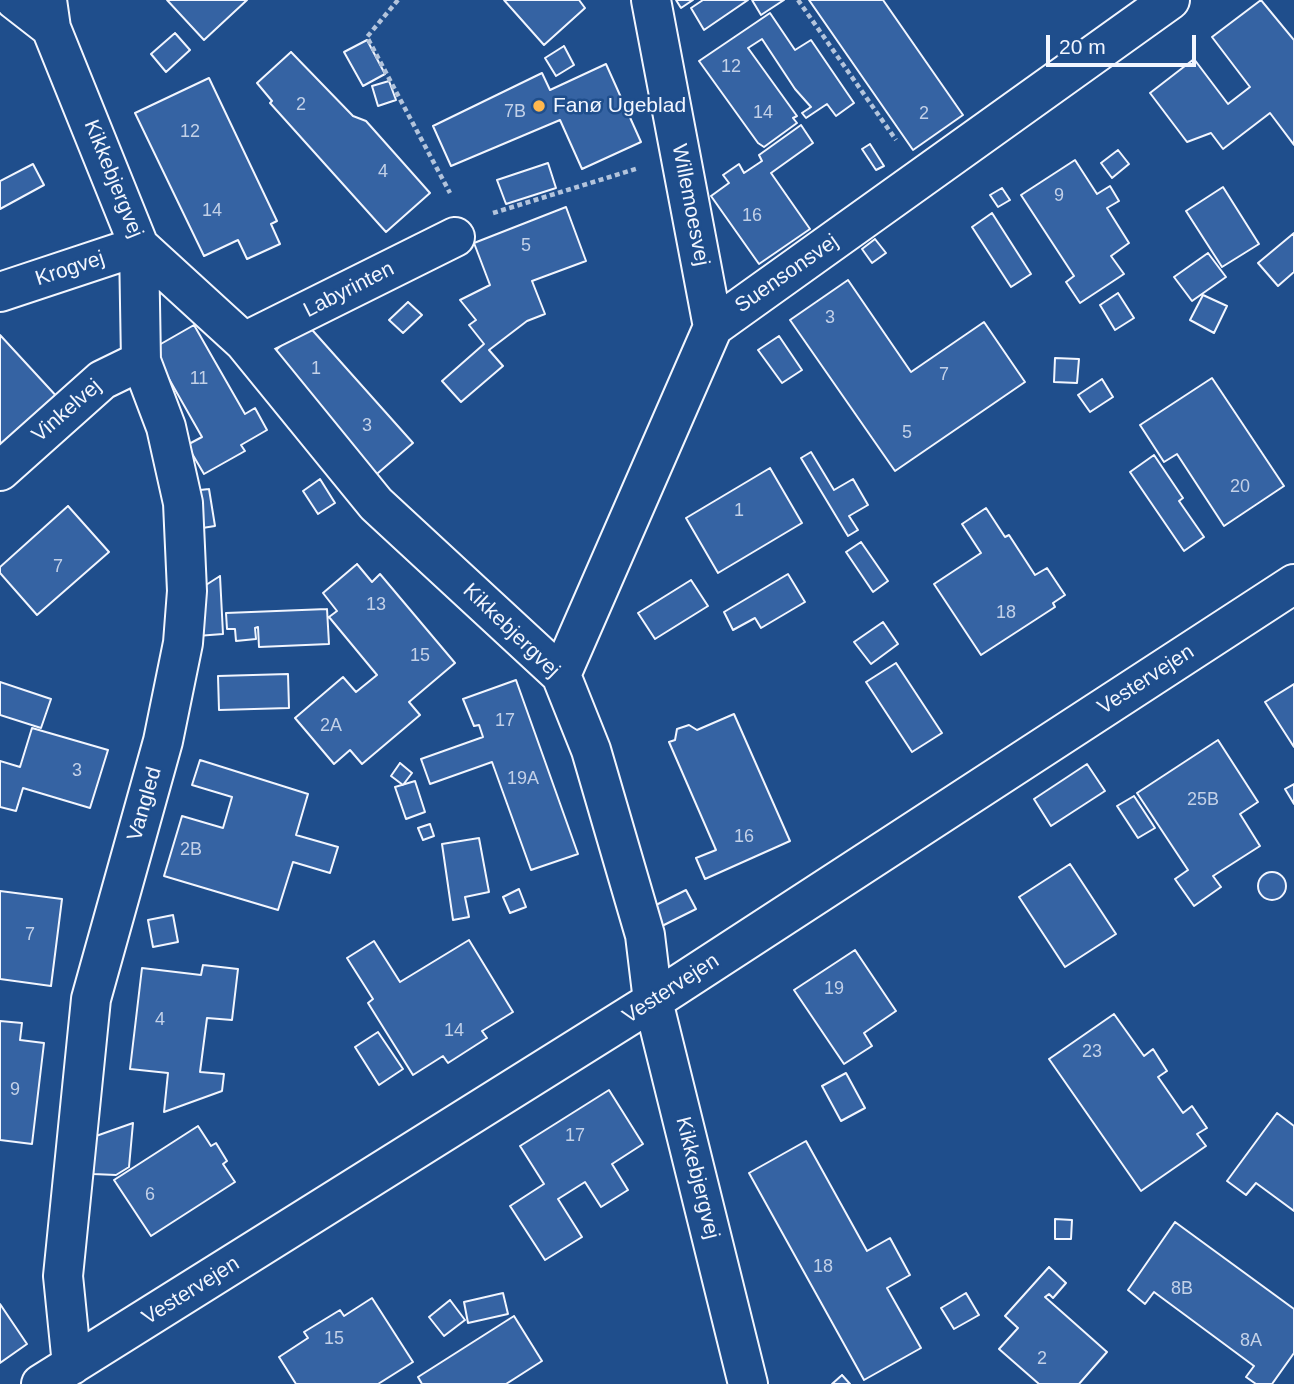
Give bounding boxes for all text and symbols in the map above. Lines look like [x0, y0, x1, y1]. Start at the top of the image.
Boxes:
scale bar [1049, 21, 1200, 65]
text: 20 m [1059, 35, 1106, 58]
house number: 12 [721, 56, 741, 78]
place label: Fanø Ugeblad [553, 93, 686, 119]
house number: 2 [296, 94, 306, 116]
marker: Fanø Ugeblad [531, 98, 547, 114]
house number: 7B [504, 101, 526, 123]
house number: 14 [753, 102, 773, 124]
house number: 2 [919, 103, 929, 125]
street label: Kikkebjergvej [78, 116, 148, 242]
house number: 12 [180, 121, 200, 143]
street label: Willemoesvej [666, 142, 714, 268]
house number: 4 [378, 161, 388, 183]
house number: 9 [1054, 185, 1064, 207]
house number: 14 [202, 200, 222, 222]
house number: 16 [742, 205, 762, 227]
street label: Suensonsvej [731, 229, 843, 319]
house number: 5 [521, 235, 531, 257]
street label: Krogvej [32, 246, 108, 292]
street label: Labyrinten [300, 257, 398, 323]
house number: 3 [825, 307, 835, 329]
house number: 1 [311, 358, 321, 380]
house number: 7 [939, 364, 949, 386]
house number: 11 [190, 368, 208, 390]
street label: Vinkelvej [27, 374, 107, 448]
house number: 3 [362, 415, 372, 437]
house number: 5 [902, 422, 912, 444]
house number: 20 [1230, 476, 1250, 498]
house number: 1 [734, 500, 744, 522]
house number: 7 [53, 556, 63, 578]
street label: Kikkebjergvej [457, 579, 565, 683]
house number: 13 [366, 594, 386, 616]
house number: 18 [996, 602, 1016, 624]
street label: Vestervejen [1093, 640, 1199, 720]
house number: 15 [410, 645, 430, 667]
house number: 17 [495, 710, 515, 732]
house number: 2A [320, 715, 342, 737]
house number: 3 [72, 760, 82, 782]
street label: Vangled [122, 764, 168, 844]
house number: 19A [507, 768, 539, 790]
house number: 25B [1187, 789, 1219, 811]
house number: 16 [734, 826, 754, 848]
house number: 2B [180, 839, 202, 861]
house number: 7 [25, 924, 35, 946]
street label: Vestervejen [618, 949, 724, 1029]
house number: 19 [824, 978, 844, 1000]
house number: 4 [155, 1009, 165, 1031]
house number: 14 [444, 1020, 464, 1042]
house number: 23 [1082, 1041, 1102, 1063]
house number: 9 [10, 1079, 20, 1101]
street label: Kikkebjergvej [670, 1114, 724, 1242]
house number: 17 [565, 1125, 585, 1147]
house number: 6 [145, 1184, 155, 1206]
street label: Vestervejen [138, 1251, 244, 1331]
house number: 18 [813, 1256, 833, 1278]
house number: 8B [1171, 1278, 1193, 1300]
house number: 15 [324, 1328, 344, 1350]
house number: 8A [1240, 1330, 1262, 1352]
house number: 2 [1037, 1348, 1047, 1370]

